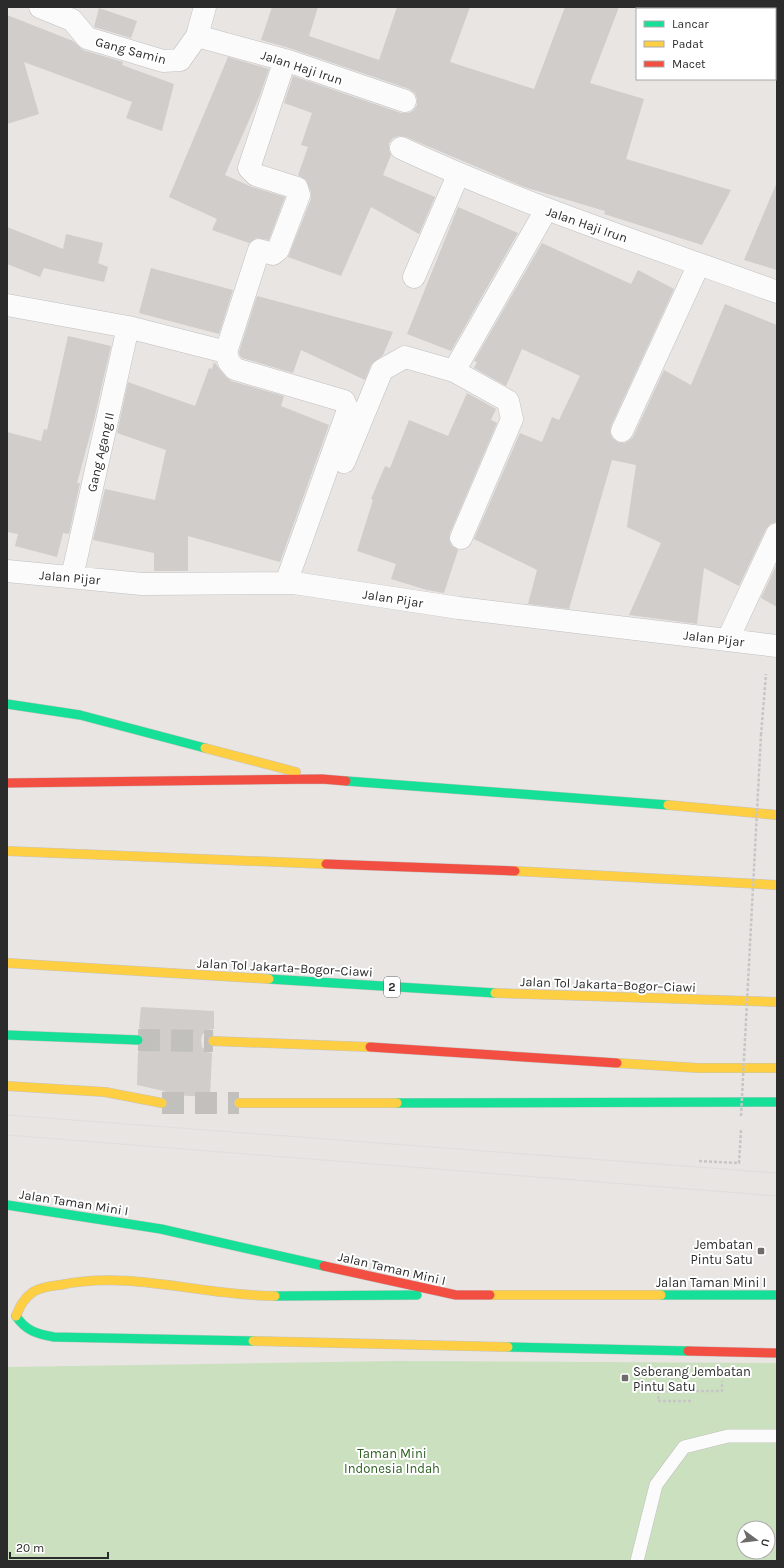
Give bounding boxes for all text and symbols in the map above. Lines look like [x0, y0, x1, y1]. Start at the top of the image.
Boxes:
legend [636, 8, 776, 80]
text: Lancar [672, 17, 709, 31]
street label: Gang Samin [94, 34, 168, 67]
text: Padat [672, 37, 704, 51]
street label: Jalan Haji Irun [259, 47, 345, 88]
text: Macet [672, 57, 706, 71]
street label: Jalan Haji Irun [544, 204, 630, 245]
street label: Gang Agang II [84, 411, 117, 493]
street label: Jalan Pijar [39, 567, 101, 588]
street label: Jalan Pijar [362, 586, 425, 611]
street label: Jalan Pijar [683, 627, 745, 650]
street label: Jalan Tol Jakarta–Bogor–Ciawi [197, 955, 373, 980]
street label: Jalan Tol Jakarta–Bogor–Ciawi [520, 974, 696, 995]
road number: 2 [384, 977, 400, 997]
street label: Jalan Taman Mini I [18, 1186, 130, 1219]
place label: Jembatan Pintu Satu [690, 1237, 753, 1267]
marker: Jembatan Pintu Satu [756, 1246, 766, 1256]
street label: Jalan Taman Mini I [336, 1249, 447, 1288]
street label: Jalan Taman Mini I [656, 1275, 766, 1290]
place label: Seberang Jembatan Pintu Satu [633, 1364, 751, 1394]
marker: Seberang Jembatan Pintu Satu [620, 1373, 630, 1383]
park label: Taman Mini Indonesia Indah [344, 1446, 440, 1476]
north arrow [736, 1520, 776, 1560]
scale bar [10, 1534, 108, 1560]
text: U [758, 1537, 772, 1548]
text: 20 m [16, 1541, 44, 1555]

